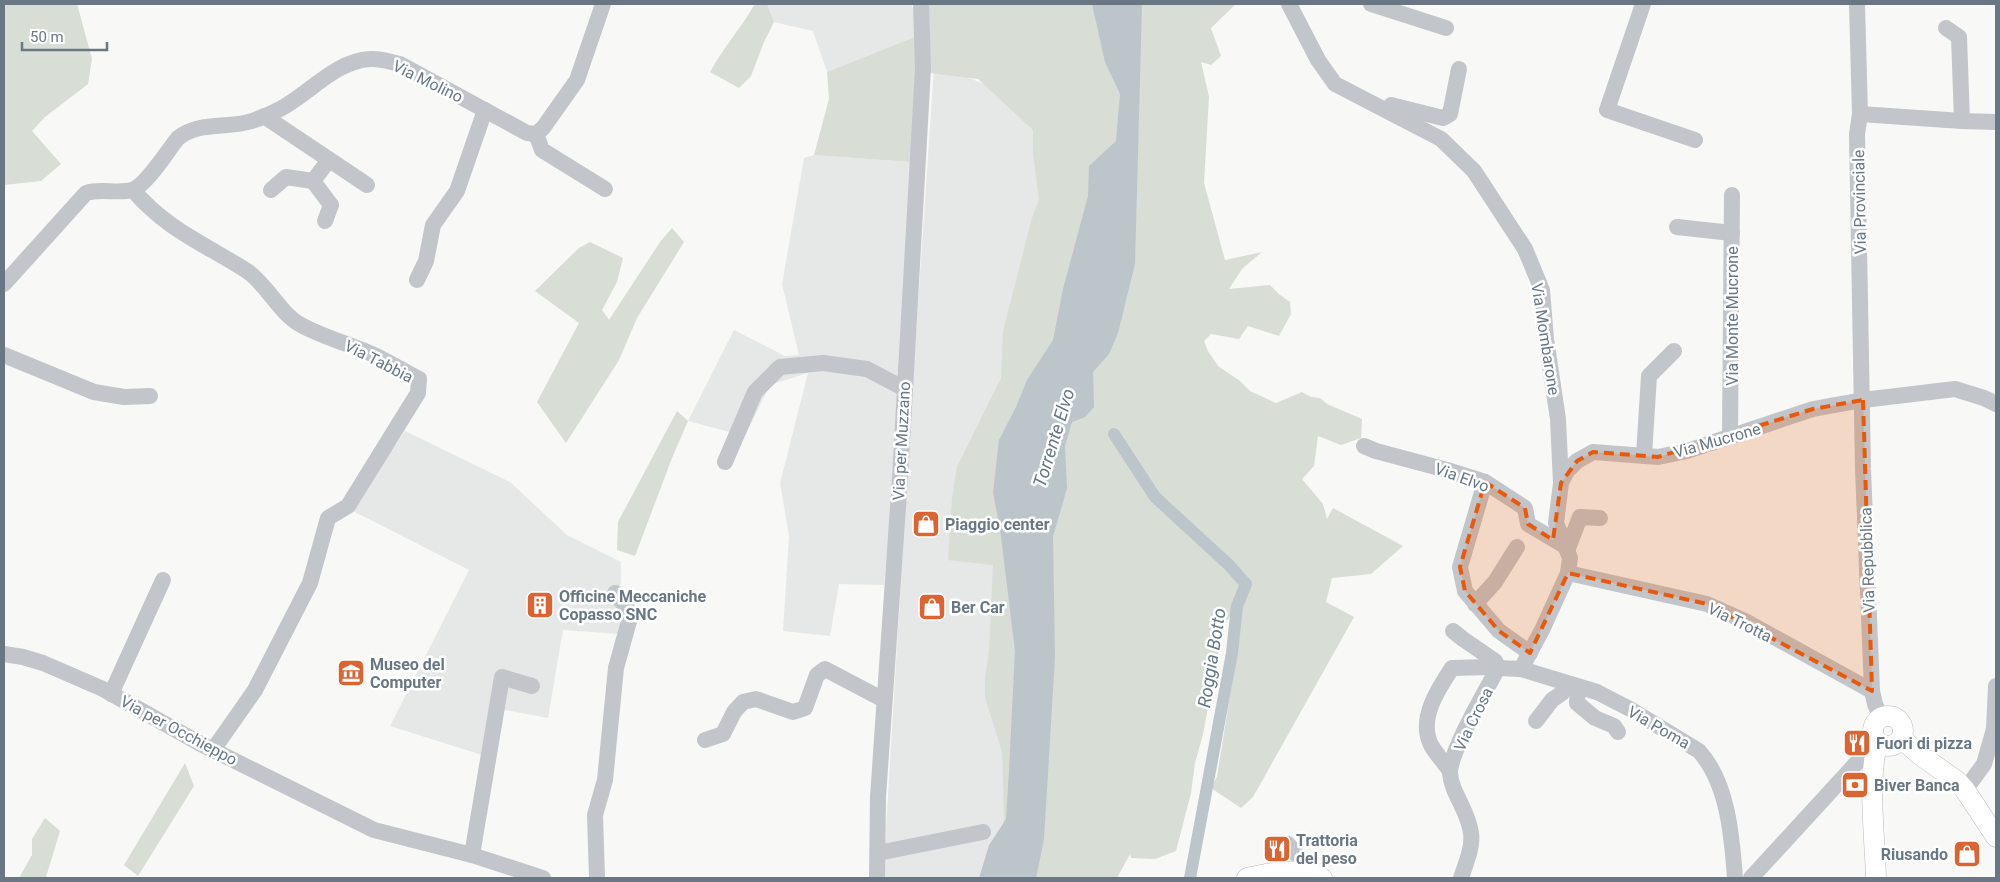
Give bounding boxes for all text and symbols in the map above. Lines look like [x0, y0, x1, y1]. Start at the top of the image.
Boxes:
scale bar [22, 20, 108, 52]
text: 50 m [30, 28, 64, 46]
street label: Via Molino [390, 56, 466, 107]
street label: Via Provinciale [1849, 149, 1870, 255]
street label: Via Monte Mucrone [1723, 246, 1742, 386]
street label: Via Mombarone [1527, 282, 1564, 397]
street label: Via Tabbia [341, 336, 416, 387]
street label: Via per Muzzano [889, 381, 914, 501]
water label: Torrente Elvo [1029, 386, 1078, 490]
street label: Via Mucrone [1671, 419, 1763, 462]
street label: Via Elvo [1432, 459, 1492, 496]
street label: Via Repubblica [1856, 507, 1879, 613]
shop icon: Piaggio center [911, 509, 941, 539]
place label: Piaggio center [945, 515, 1050, 534]
place label: Officine Meccaniche Copasso SNC [559, 587, 706, 624]
building icon: Officine Meccaniche Copasso SNC [525, 590, 555, 620]
shop icon: Ber Car [917, 592, 947, 622]
place label: Ber Car [951, 598, 1005, 617]
street label: Via Trotta [1705, 599, 1775, 646]
water label: Roggia Botto [1193, 607, 1230, 709]
place label: Museo del Computer [370, 655, 445, 692]
museum icon: Museo del Computer [336, 658, 366, 688]
street label: Via Crosa [1450, 684, 1497, 754]
street label: Via per Occhieppo [117, 692, 240, 769]
street label: Via Poma [1624, 702, 1693, 753]
restaurant icon: Fuori di pizza [1842, 728, 1872, 758]
place label: Fuori di pizza [1876, 734, 1972, 753]
bank icon: Biver Banca [1840, 770, 1870, 800]
place label: Biver Banca [1874, 776, 1960, 795]
place label: Trattoria del peso [1296, 831, 1358, 868]
restaurant icon: Trattoria del peso [1262, 834, 1292, 864]
shop icon: Riusando [1952, 839, 1982, 869]
place label: Riusando [1881, 845, 1948, 864]

